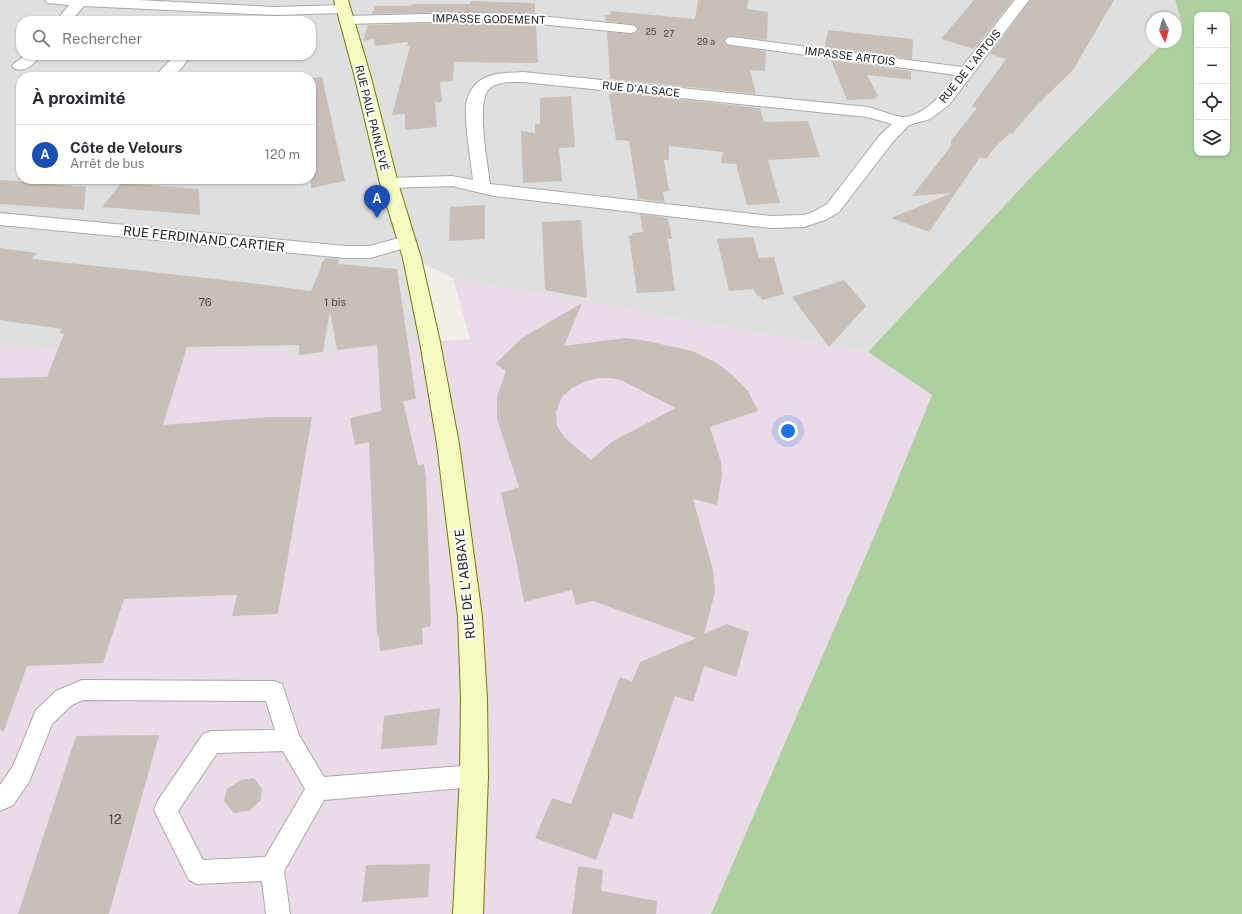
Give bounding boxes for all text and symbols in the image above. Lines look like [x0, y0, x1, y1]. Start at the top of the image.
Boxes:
street label: IMPASSE GODEMENT [432, 12, 546, 26]
north arrow [1146, 12, 1182, 48]
map controls [1194, 12, 1230, 156]
button: + [1194, 12, 1230, 48]
search box [16, 16, 316, 60]
house number: 25 [645, 26, 657, 37]
icon: search [30, 27, 52, 49]
street label: RUE DE L'ARTOIS [937, 27, 1003, 105]
house number: 27 [664, 28, 674, 39]
text: Rechercher [62, 30, 142, 47]
house number: 29 a [697, 36, 715, 47]
street label: IMPASSE ARTOIS [804, 44, 896, 68]
button: − [1194, 48, 1230, 84]
street label: RUE PAUL PAINLEVÉ [353, 64, 392, 172]
street label: RUE D'ALSACE [602, 79, 681, 99]
button: locate [1194, 84, 1230, 120]
text: À proximité [32, 88, 126, 108]
button: layers [1194, 120, 1230, 156]
text: Côte de Velours [70, 139, 182, 156]
text: A [40, 147, 50, 162]
text: 120 m [265, 147, 300, 162]
text: Arrêt de bus [70, 156, 144, 171]
pin: A [364, 185, 390, 218]
street label: RUE FERDINAND CARTIER [123, 223, 285, 255]
house number: 76 [198, 296, 212, 308]
house number: 1 bis [324, 296, 346, 308]
your location [778, 421, 798, 441]
street label: RUE DE L'ABBAYE [452, 528, 478, 640]
house number: 12 [108, 812, 122, 827]

